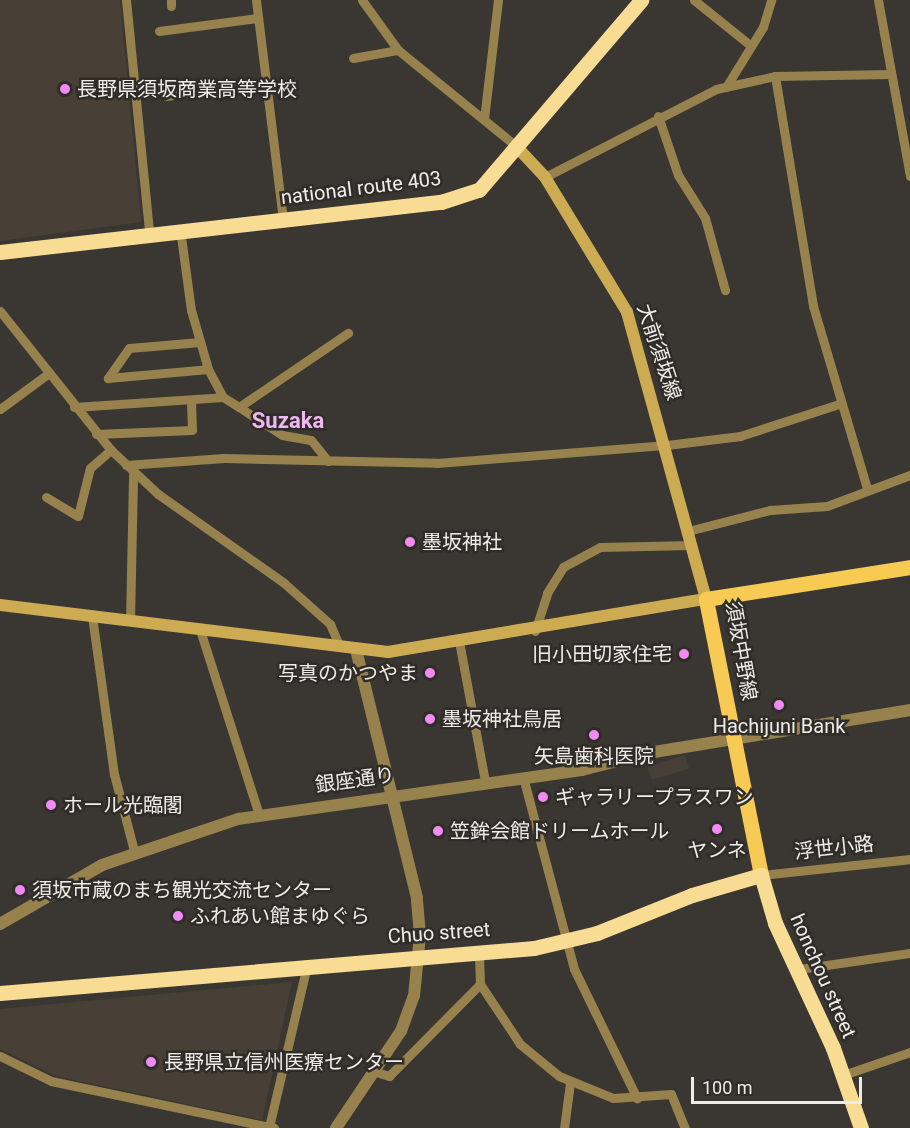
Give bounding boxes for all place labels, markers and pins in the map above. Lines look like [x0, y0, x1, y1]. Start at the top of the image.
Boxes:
place label: 長野県須坂商業高等学校 [77, 77, 297, 101]
marker: 長野県須坂商業高等学校 [58, 82, 72, 96]
place label: 墨坂神社 [422, 530, 502, 554]
marker: 墨坂神社 [403, 535, 417, 549]
place label: 旧小田切家住宅 [532, 642, 672, 666]
marker: 旧小田切家住宅 [677, 647, 691, 661]
place label: 写真のかつやま [278, 661, 418, 685]
marker: 写真のかつやま [423, 666, 437, 680]
marker: Hachijuni Bank [772, 698, 786, 712]
place label: 墨坂神社鳥居 [442, 707, 562, 731]
marker: 墨坂神社鳥居 [423, 712, 437, 726]
place label: Hachijuni Bank [713, 714, 845, 738]
marker: 矢島歯科医院 [587, 728, 601, 742]
place label: 矢島歯科医院 [534, 744, 654, 768]
place label: ギャラリープラスワン [555, 785, 755, 809]
marker: ギャラリープラスワン [536, 790, 550, 804]
place label: ホール光臨閣 [63, 793, 183, 817]
marker: ホール光臨閣 [44, 798, 58, 812]
place label: 笠鉾会館ドリームホール [450, 819, 670, 843]
marker: ヤンネ [710, 822, 724, 836]
marker: 笠鉾会館ドリームホール [431, 824, 445, 838]
place label: ヤンネ [687, 838, 747, 862]
place label: 須坂市蔵のまち観光交流センター [32, 878, 332, 902]
marker: 須坂市蔵のまち観光交流センター [13, 883, 27, 897]
place label: ふれあい館まゆぐら [190, 904, 370, 928]
marker: ふれあい館まゆぐら [171, 909, 185, 923]
place label: 長野県立信州医療センター [164, 1050, 404, 1074]
marker: 長野県立信州医療センター [142, 1053, 160, 1071]

